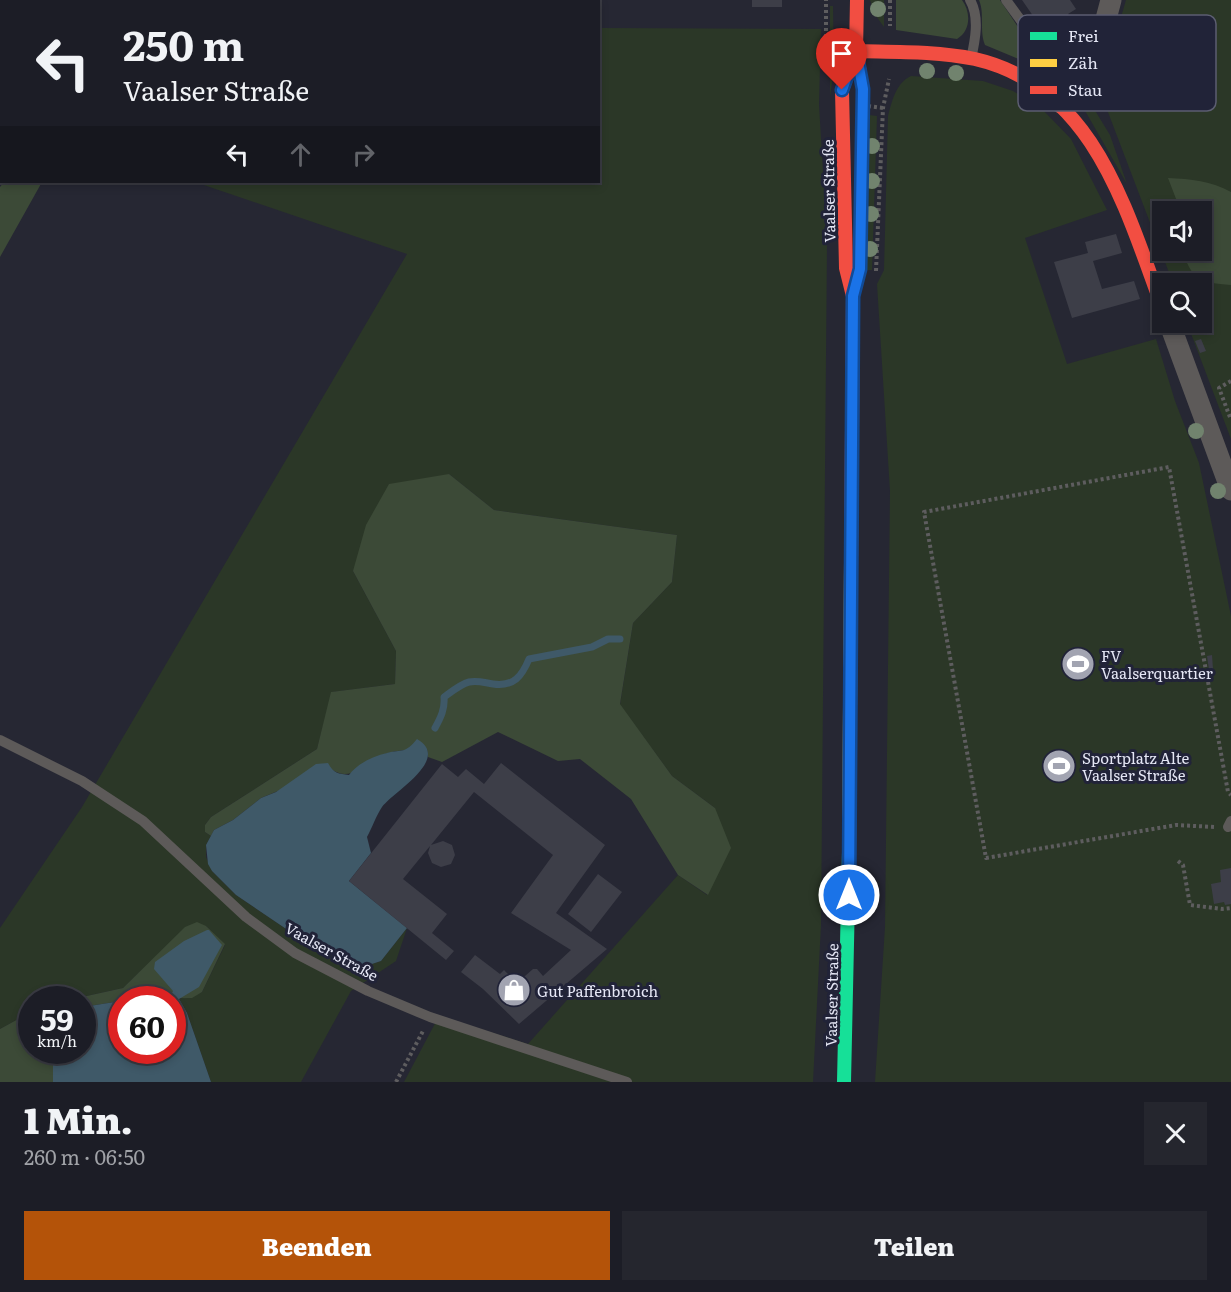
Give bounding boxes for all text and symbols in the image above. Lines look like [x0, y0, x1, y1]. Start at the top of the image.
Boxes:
text: 250 m [123, 12, 244, 74]
legend [1018, 15, 1216, 111]
text: Frei [1068, 23, 1099, 47]
icon: left [24, 24, 102, 102]
pin [816, 28, 867, 90]
icon: arrive [825, 37, 858, 70]
text: Zäh [1068, 50, 1098, 74]
text: Vaalser Straße [123, 69, 309, 109]
text: Stau [1068, 77, 1102, 101]
icon: left [221, 138, 254, 171]
icon: ahead [284, 138, 317, 171]
icon: right [347, 138, 380, 171]
street label: Vaalser Straße [816, 139, 840, 243]
map controls [1152, 201, 1212, 333]
button: sound [1152, 201, 1212, 261]
button: search [1152, 273, 1212, 333]
place label: FV Vaalserquartier [1101, 644, 1213, 684]
sports icon: FV Vaalserquartier [1060, 646, 1096, 682]
place label: Sportplatz Alte Vaalser Straße [1082, 746, 1190, 786]
sports icon: Sportplatz Alte Vaalser Straße [1041, 748, 1077, 784]
position arrow [817, 863, 881, 927]
street label: Vaalser Straße [281, 916, 383, 986]
street label: Vaalser Straße [819, 943, 843, 1047]
shop icon: Gut Paffenbroich [496, 972, 532, 1008]
place label: Gut Paffenbroich [537, 979, 658, 1002]
speed limit sign: 60 [108, 986, 186, 1064]
text: 59 [40, 996, 74, 1040]
text: km/h [37, 1029, 77, 1052]
text: 1 Min. [24, 1092, 133, 1145]
button: close [1144, 1102, 1207, 1165]
text: 260 m · 06:50 [24, 1141, 145, 1171]
button: Beenden [24, 1211, 610, 1280]
button: Teilen [622, 1211, 1207, 1280]

